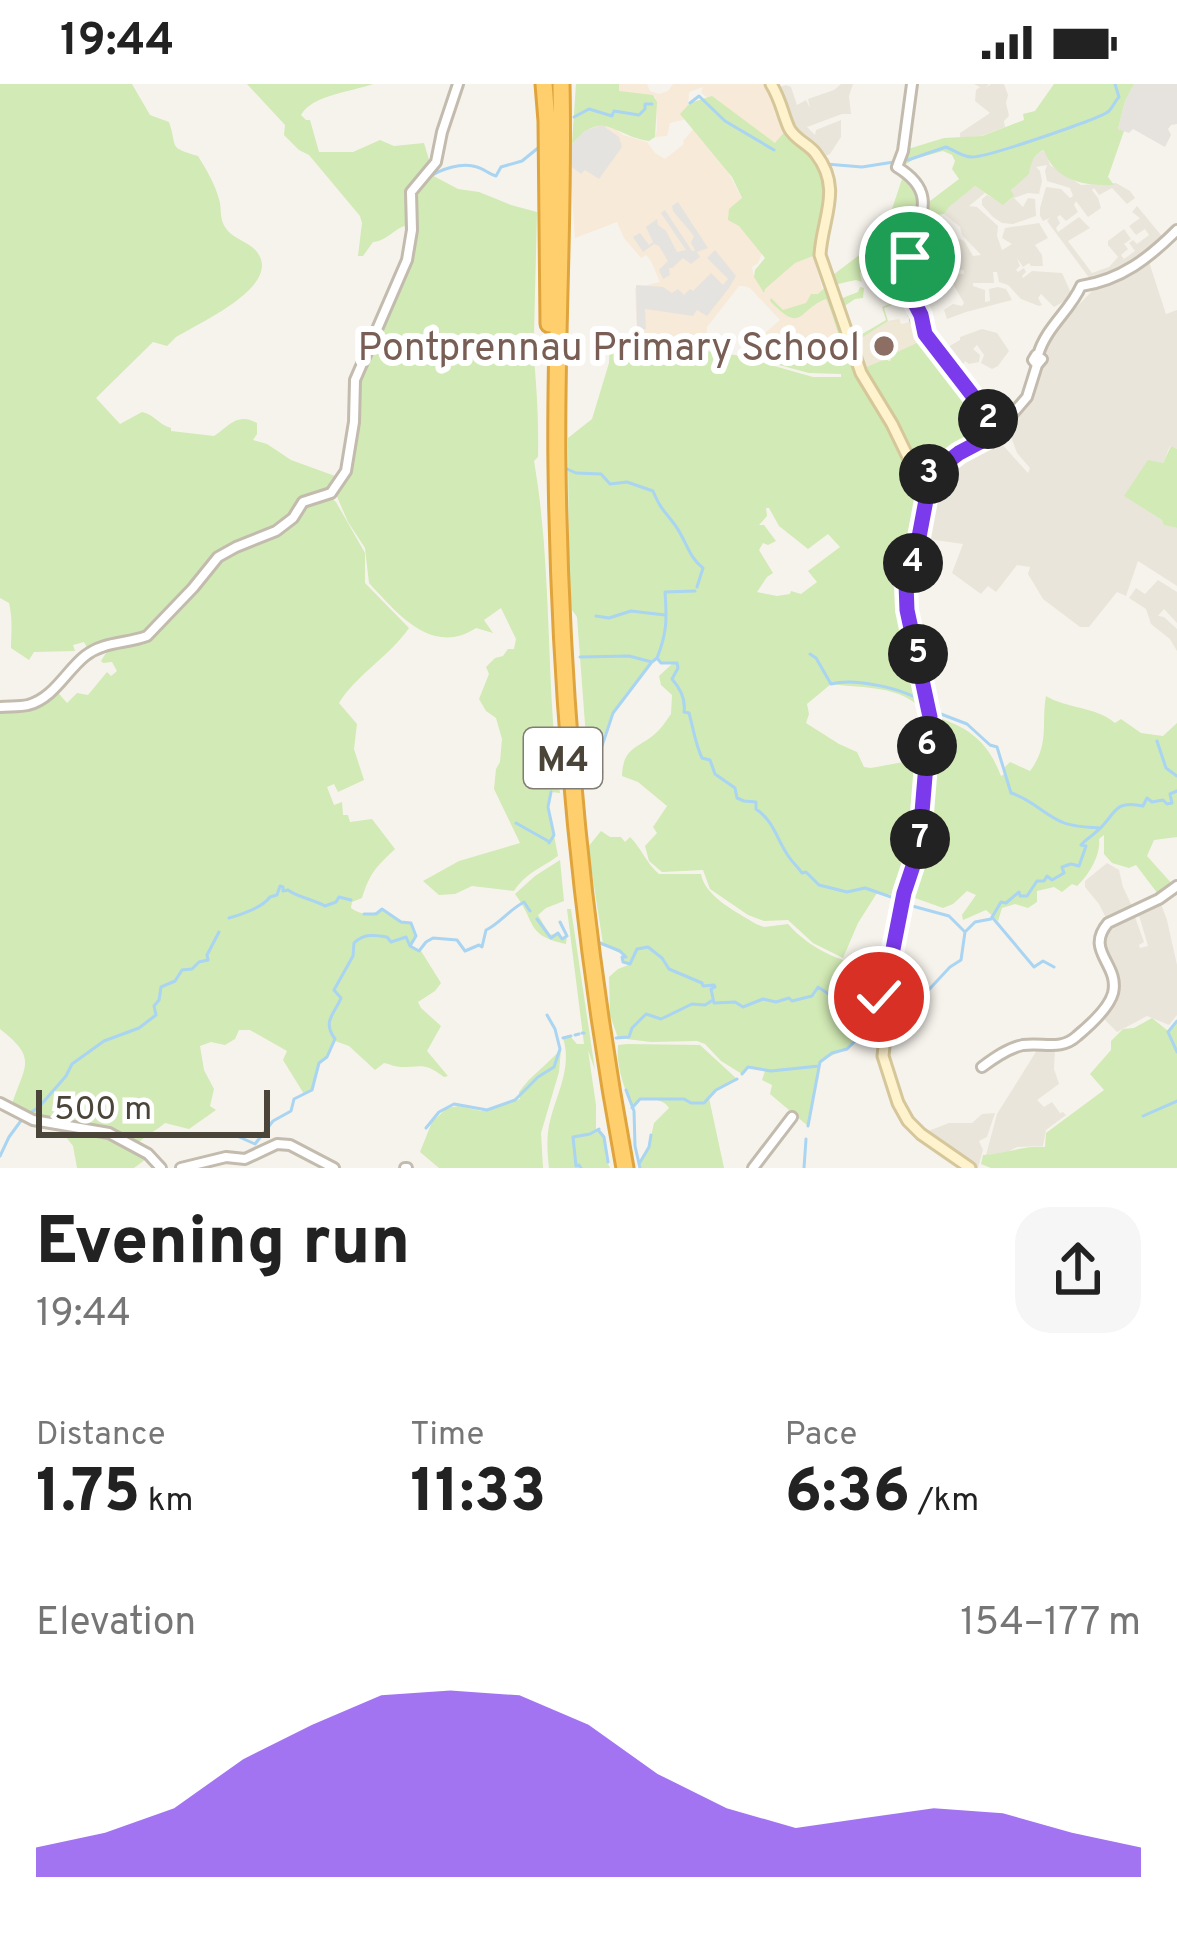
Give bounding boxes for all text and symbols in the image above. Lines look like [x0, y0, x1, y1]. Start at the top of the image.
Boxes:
text: 19:44 [60, 14, 174, 71]
pin [859, 206, 961, 308]
icon: arrive [877, 224, 943, 290]
place label: Pontprennau Primary School [357, 326, 860, 375]
marker: Pontprennau Primary School [871, 333, 897, 359]
pin: 2 [958, 389, 1018, 449]
text: 2 [978, 398, 998, 440]
pin: 3 [899, 444, 959, 504]
text: 3 [919, 453, 939, 495]
pin: 4 [883, 533, 943, 593]
text: 4 [902, 542, 924, 584]
pin: 5 [888, 624, 948, 684]
text: 5 [908, 633, 928, 675]
pin: 6 [897, 716, 957, 776]
text: 6 [917, 725, 937, 767]
road number: M4 [524, 728, 602, 788]
pin: 7 [890, 809, 950, 869]
text: 7 [911, 818, 929, 860]
pin [828, 946, 930, 1048]
icon: check [846, 964, 912, 1030]
scale bar [36, 1084, 270, 1137]
text: 500 m [54, 1090, 152, 1132]
text: Evening run [36, 1204, 410, 1287]
button: share [1015, 1207, 1141, 1333]
text: 19:44 [36, 1291, 131, 1340]
text: Distance [36, 1415, 166, 1457]
text: Time [410, 1415, 484, 1457]
text: Pace [785, 1415, 857, 1457]
text: 1.75 [36, 1457, 140, 1533]
text: 11:33 [410, 1457, 546, 1533]
text: 6:36 [785, 1457, 910, 1533]
text: km [140, 1481, 194, 1523]
text: /km [910, 1481, 979, 1523]
text: Elevation [36, 1600, 196, 1649]
text: 154–177 m [960, 1600, 1141, 1649]

